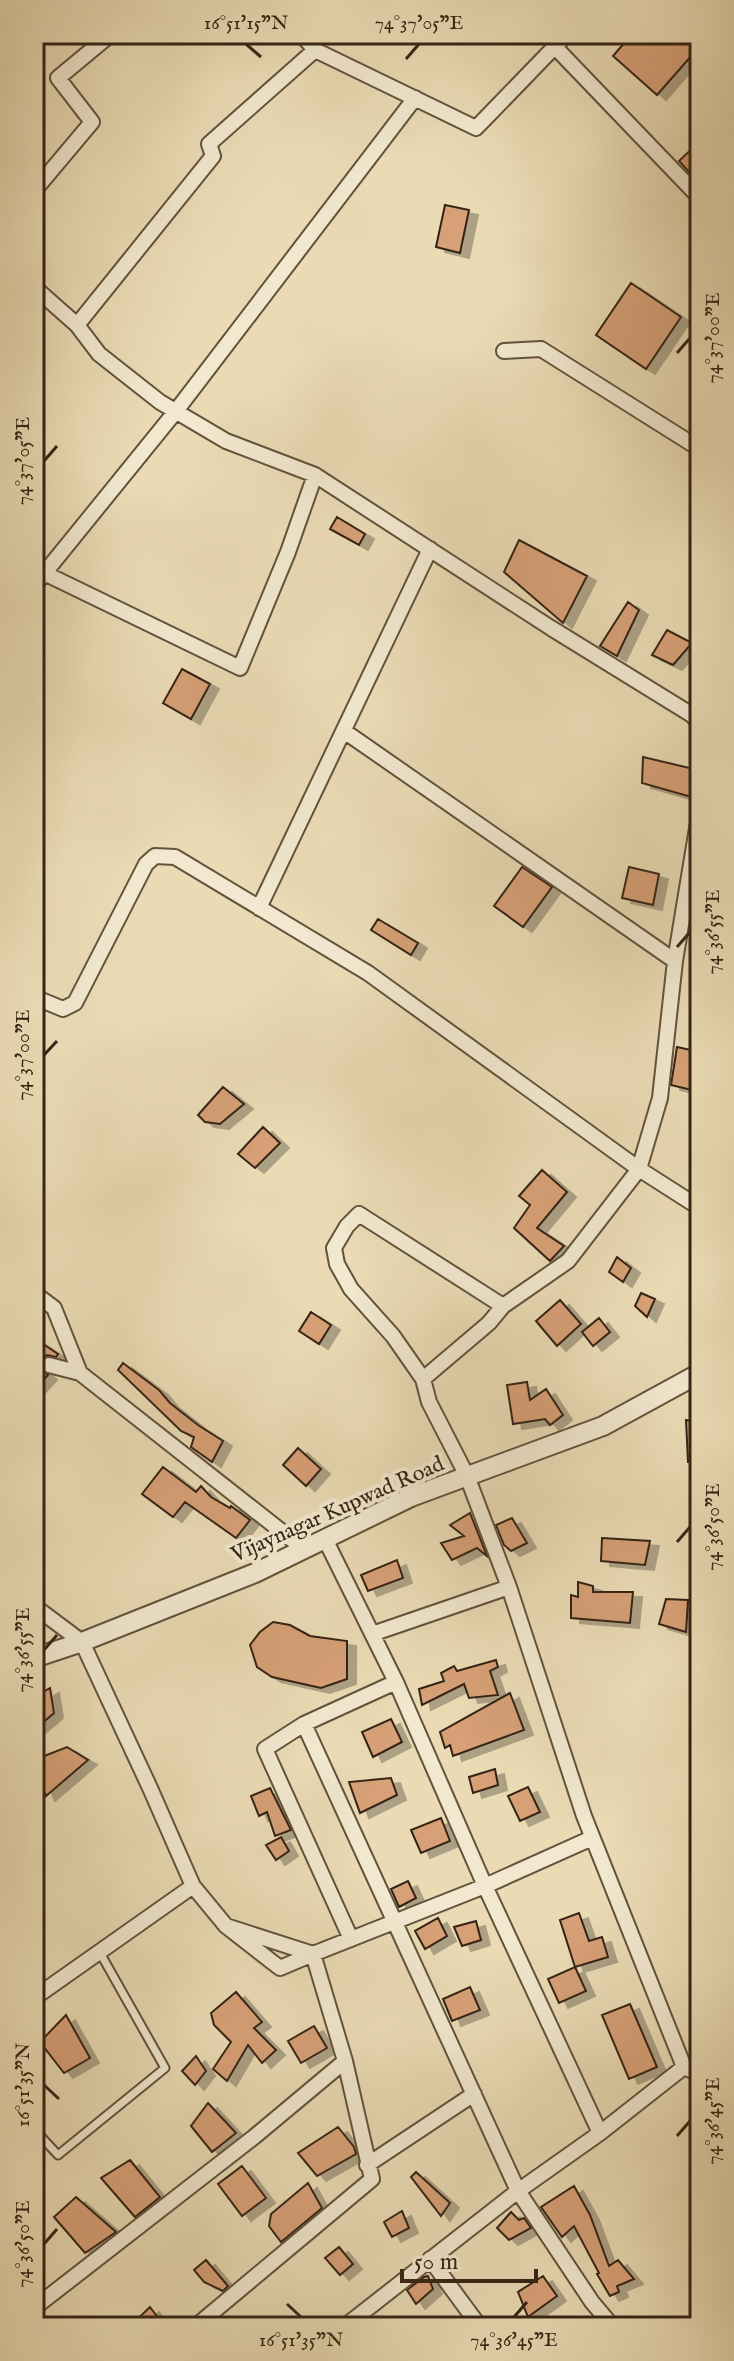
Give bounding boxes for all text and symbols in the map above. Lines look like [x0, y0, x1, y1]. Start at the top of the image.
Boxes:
text: 16°51'15"N [204, 11, 288, 36]
text: 74°37'05"E [375, 11, 463, 36]
text: 74°37'00"E [701, 292, 726, 384]
text: 74°37'05"E [11, 417, 36, 505]
text: 74°36'55"E [701, 889, 726, 975]
text: 74°37'00"E [11, 1009, 36, 1101]
street label: Vijaynagar Kupwad Road [226, 1450, 449, 1570]
text: 74°36'50"E [701, 1483, 726, 1571]
text: 74°36'55"E [11, 1607, 36, 1693]
text: 16°51'35"N [11, 2043, 36, 2127]
text: 74°36'45"E [701, 2077, 726, 2165]
text: 74°36'50"E [11, 2200, 36, 2288]
scale bar [402, 2233, 536, 2283]
text: 50 m [414, 2247, 458, 2278]
text: 16°51'35"N [259, 2328, 343, 2353]
text: 74°36'45"E [470, 2328, 558, 2353]

